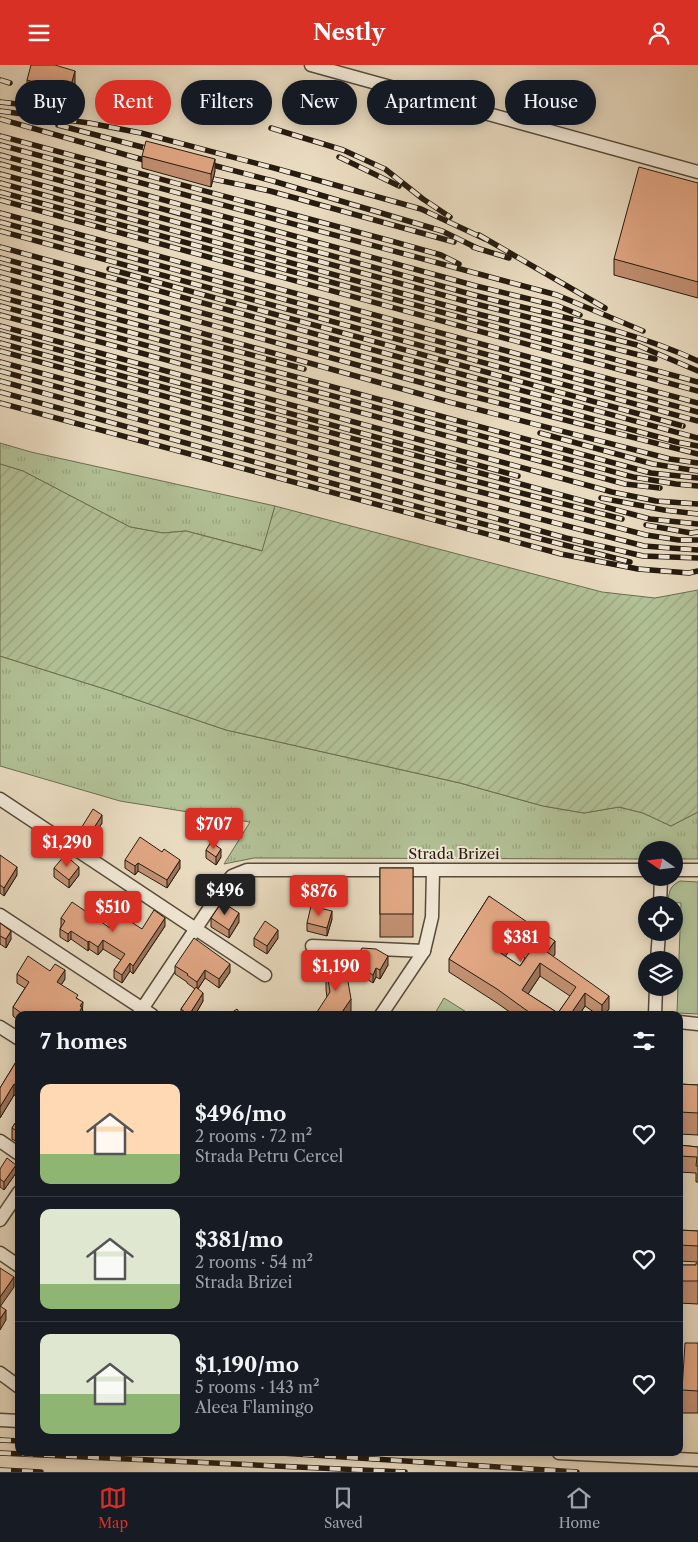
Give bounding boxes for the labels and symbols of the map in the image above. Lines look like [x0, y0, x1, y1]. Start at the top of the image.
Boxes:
pin: $707 [184, 807, 244, 850]
pin: $1,290 [26, 825, 108, 868]
north arrow [638, 841, 682, 886]
street label: Strada Brizei [408, 844, 500, 863]
pin: $496 [195, 873, 255, 916]
pin: $876 [289, 875, 349, 917]
pin: $510 [83, 891, 143, 933]
pin: $381 [491, 921, 551, 963]
pin: $1,190 [295, 949, 377, 992]

